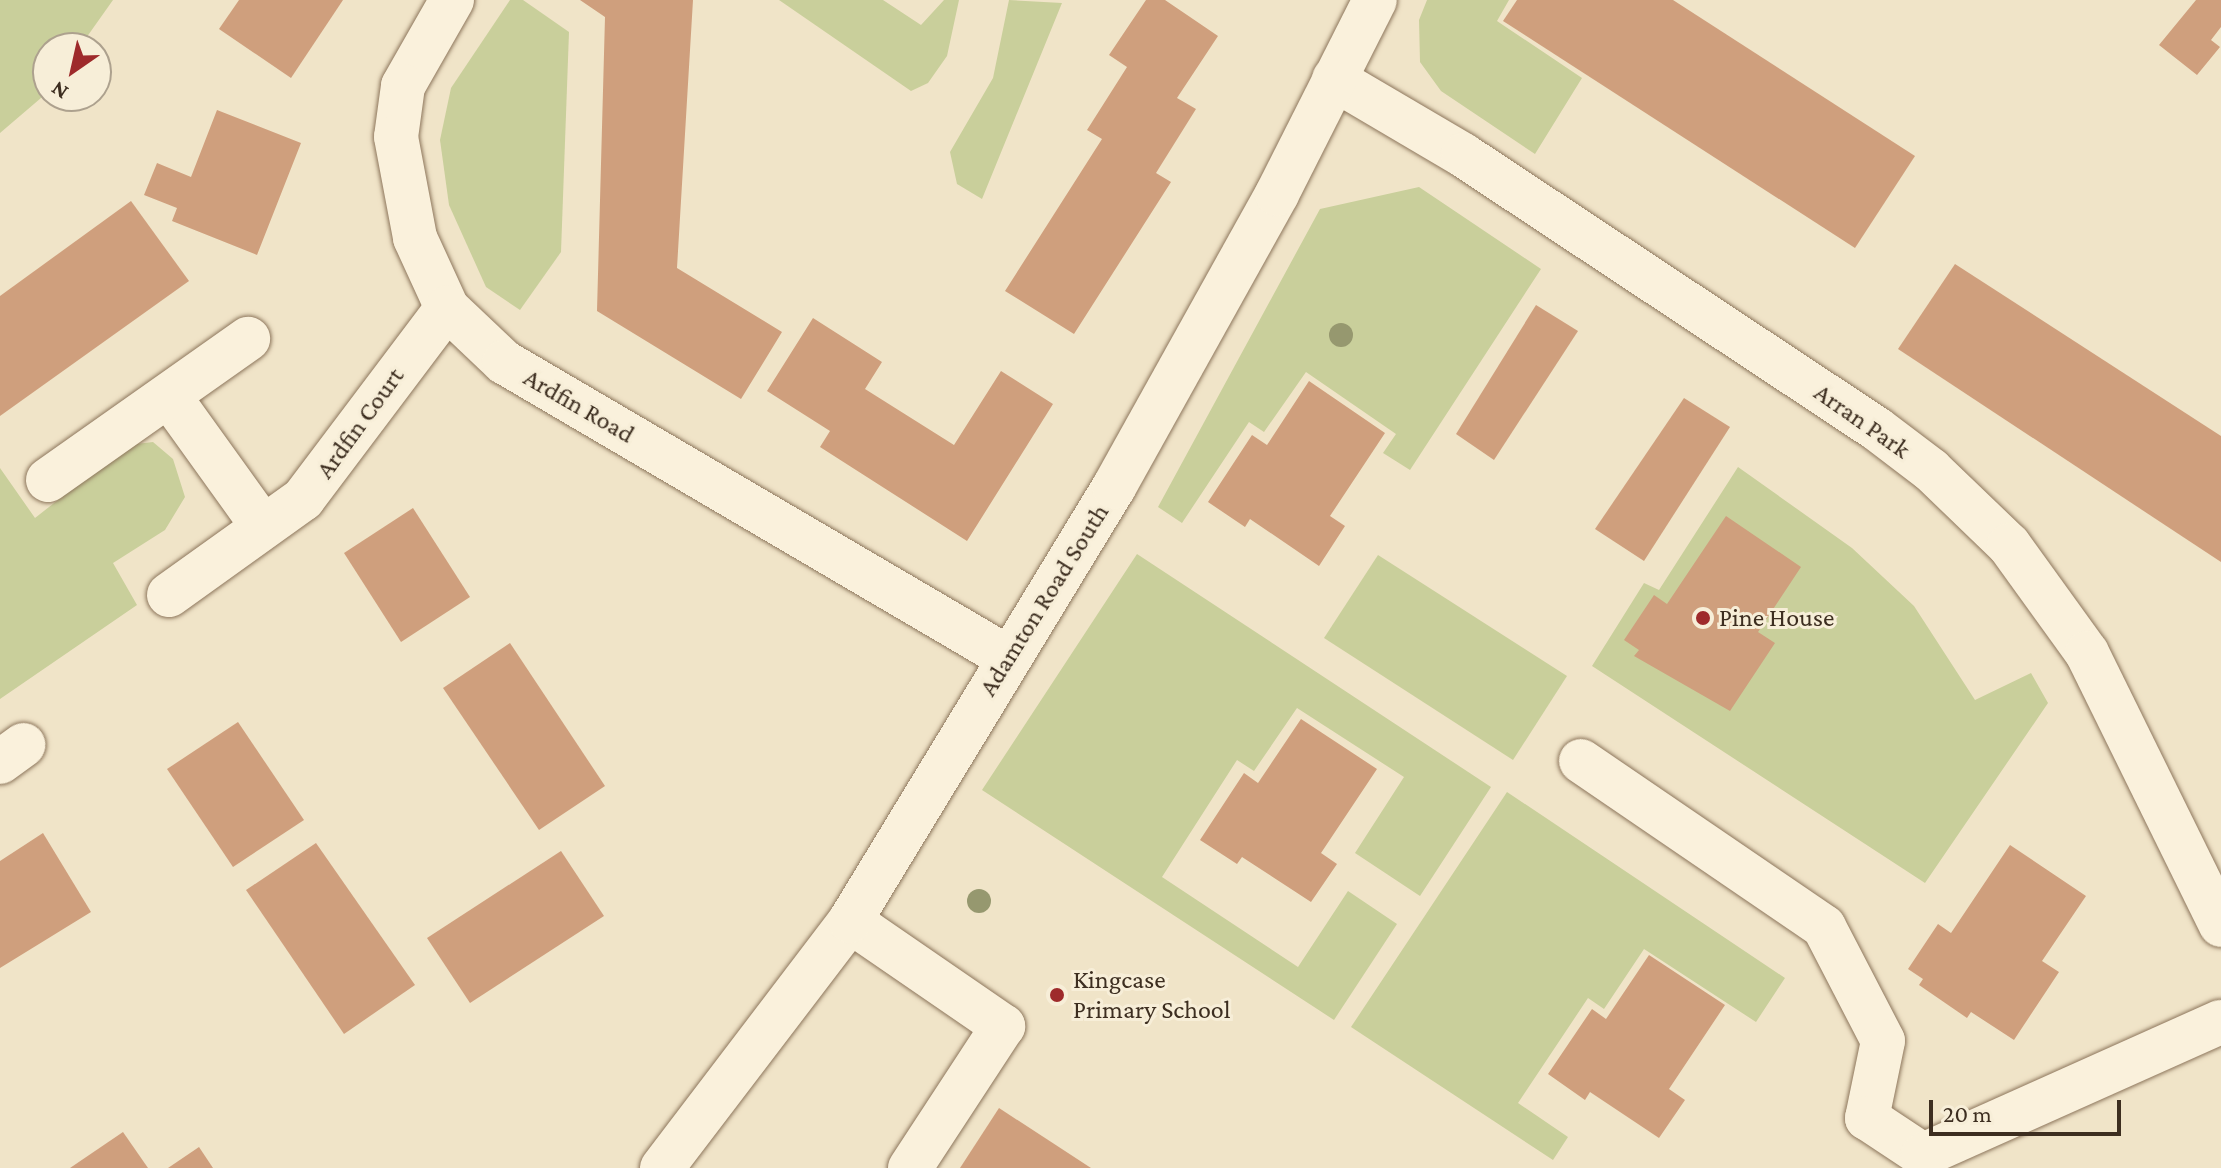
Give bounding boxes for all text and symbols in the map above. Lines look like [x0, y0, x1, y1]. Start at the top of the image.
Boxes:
north arrow [32, 32, 112, 112]
text: N [46, 76, 73, 105]
street label: Ardfin Court [309, 361, 411, 485]
street label: Ardfin Road [518, 362, 640, 450]
street label: Arran Park [1808, 377, 1916, 465]
street label: Adamton Road South [972, 498, 1116, 702]
place label: Pine House [1719, 602, 1835, 634]
marker: Pine House [1694, 609, 1712, 627]
place label: Kingcase Primary School [1073, 964, 1231, 1026]
marker: Kingcase Primary School [1048, 986, 1066, 1004]
scale bar [1933, 1084, 2125, 1134]
text: 20 m [1943, 1100, 1992, 1127]

